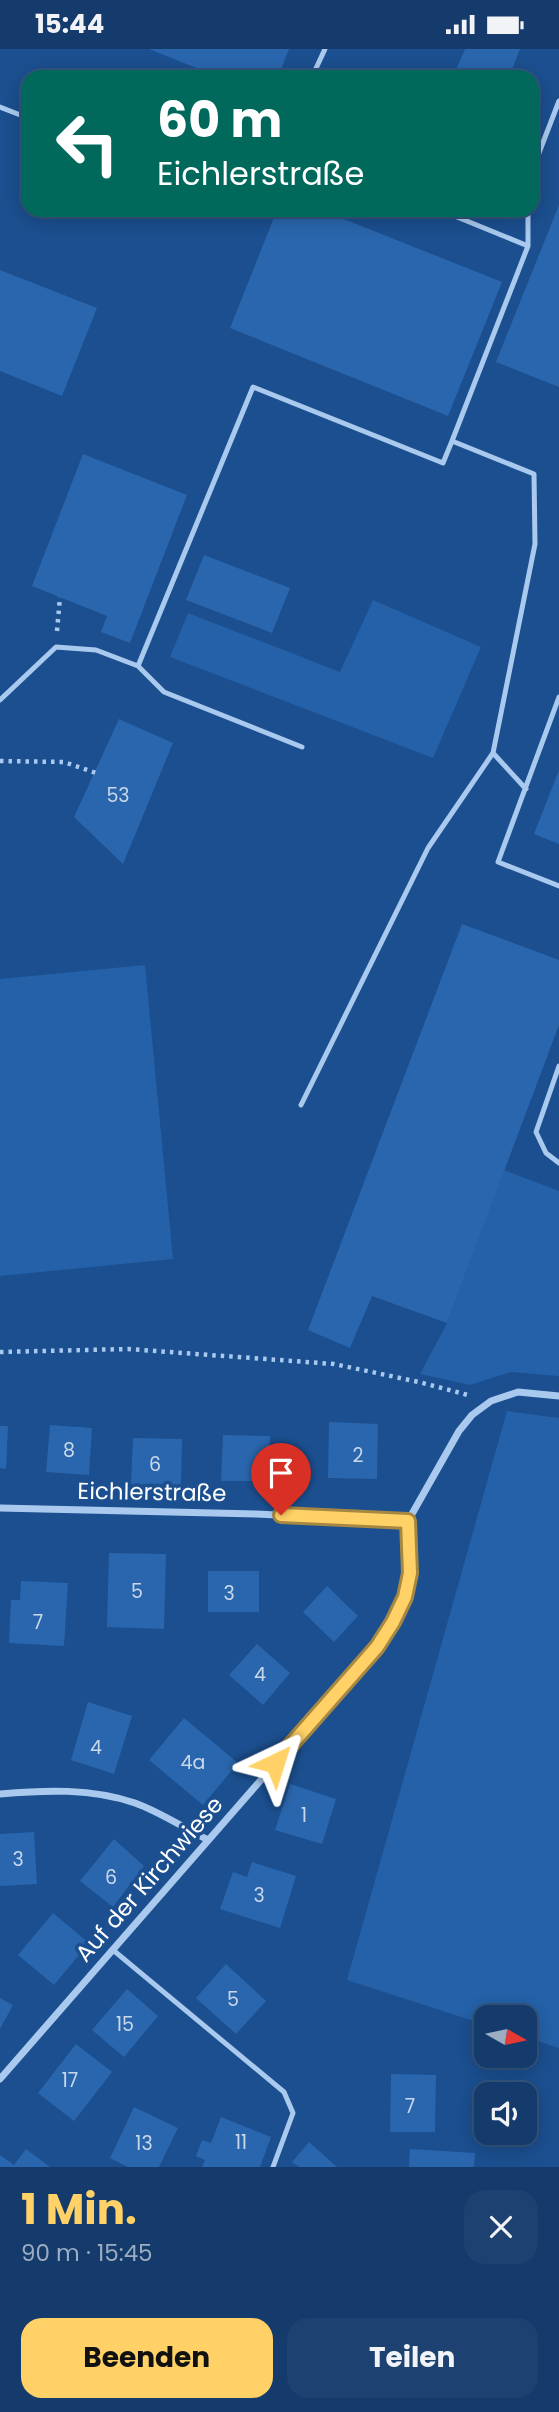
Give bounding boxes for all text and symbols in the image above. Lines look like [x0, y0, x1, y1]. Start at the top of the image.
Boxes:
text: 15:44 [35, 6, 104, 42]
text: 60 m [157, 86, 282, 154]
icon: left [42, 98, 133, 189]
text: Eichlerstraße [157, 151, 364, 196]
house number: 53 [106, 782, 130, 809]
house number: 8 [63, 1437, 75, 1464]
house number: 2 [353, 1442, 364, 1469]
pin [251, 1443, 311, 1515]
house number: 6 [149, 1451, 161, 1478]
icon: arrive [262, 1454, 300, 1492]
street label: Eichlerstraße [77, 1475, 227, 1509]
house number: 5 [131, 1578, 143, 1605]
house number: 3 [223, 1580, 235, 1607]
house number: 7 [33, 1609, 43, 1636]
house number: 4 [254, 1661, 266, 1688]
position arrow [238, 1726, 312, 1800]
house number: 4 [90, 1734, 102, 1761]
house number: 4a [181, 1749, 205, 1776]
street label: Auf der Kirchwiese [68, 1789, 230, 1969]
house number: 1 [301, 1802, 307, 1829]
house number: 3 [12, 1846, 24, 1873]
house number: 6 [105, 1864, 117, 1891]
house number: 3 [253, 1882, 265, 1909]
house number: 5 [227, 1986, 239, 2013]
north arrow [474, 2005, 537, 2069]
map controls [474, 2005, 537, 2145]
house number: 15 [116, 2011, 134, 2038]
house number: 17 [62, 2067, 78, 2094]
button: sound [474, 2082, 537, 2145]
house number: 7 [405, 2093, 415, 2120]
house number: 11 [235, 2129, 247, 2156]
house number: 13 [135, 2130, 153, 2157]
text: 1 Min. [21, 2180, 137, 2239]
button: close [464, 2190, 538, 2264]
text: 90 m · 15:45 [21, 2237, 153, 2269]
button: Beenden [21, 2318, 273, 2398]
button: Teilen [287, 2318, 538, 2398]

